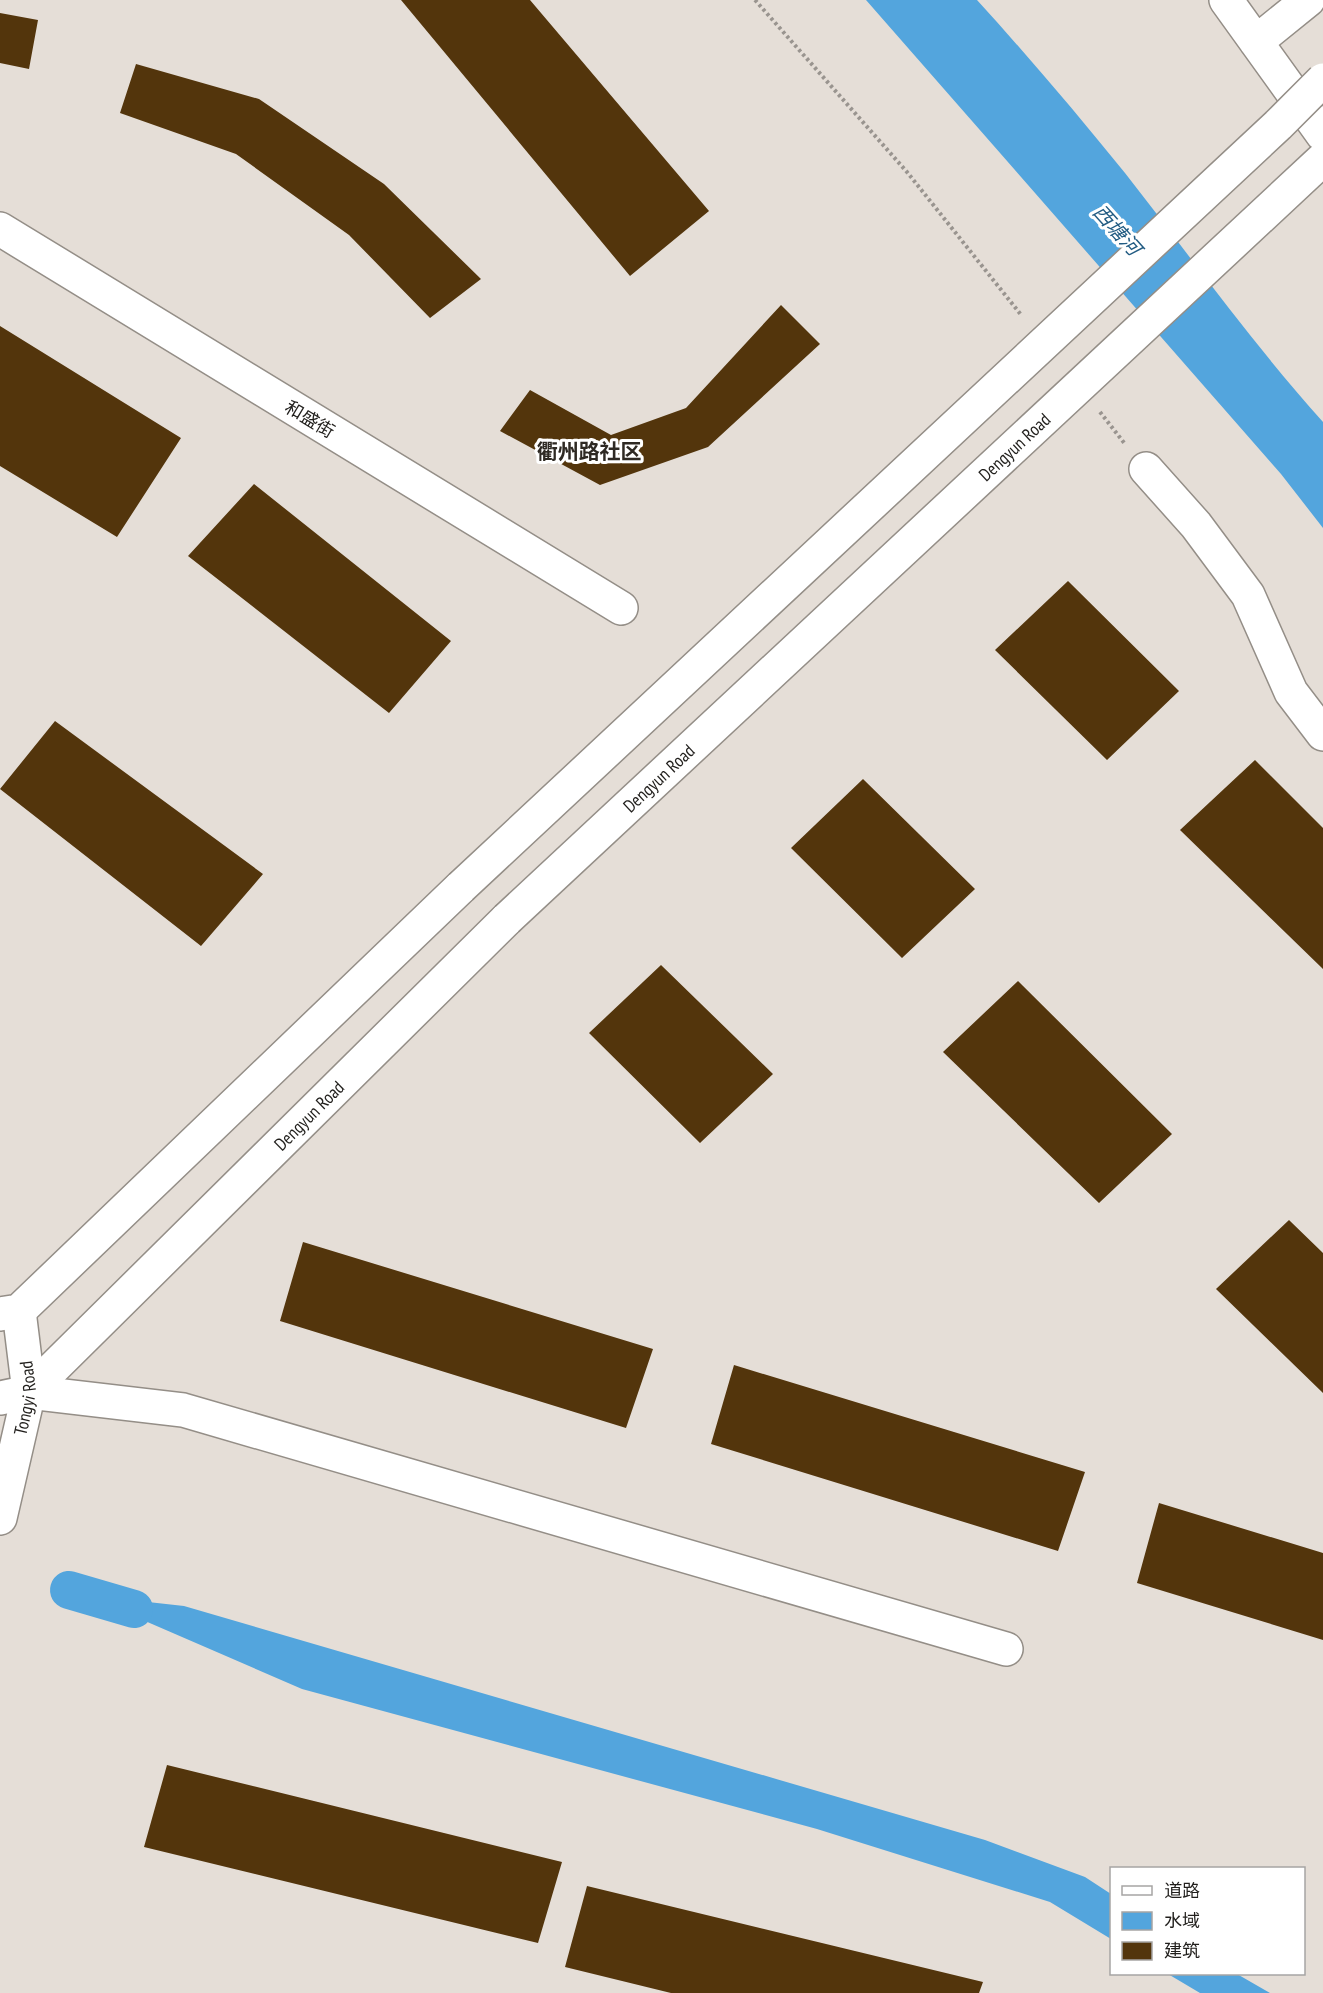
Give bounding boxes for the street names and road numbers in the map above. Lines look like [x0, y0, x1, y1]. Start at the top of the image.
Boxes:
street label: 和盛街 [281, 395, 339, 443]
street label: Dengyun Road [973, 408, 1055, 486]
street label: Dengyun Road [618, 739, 699, 817]
street label: Dengyun Road [269, 1076, 349, 1155]
street label: Tongyi Road [8, 1360, 40, 1437]

